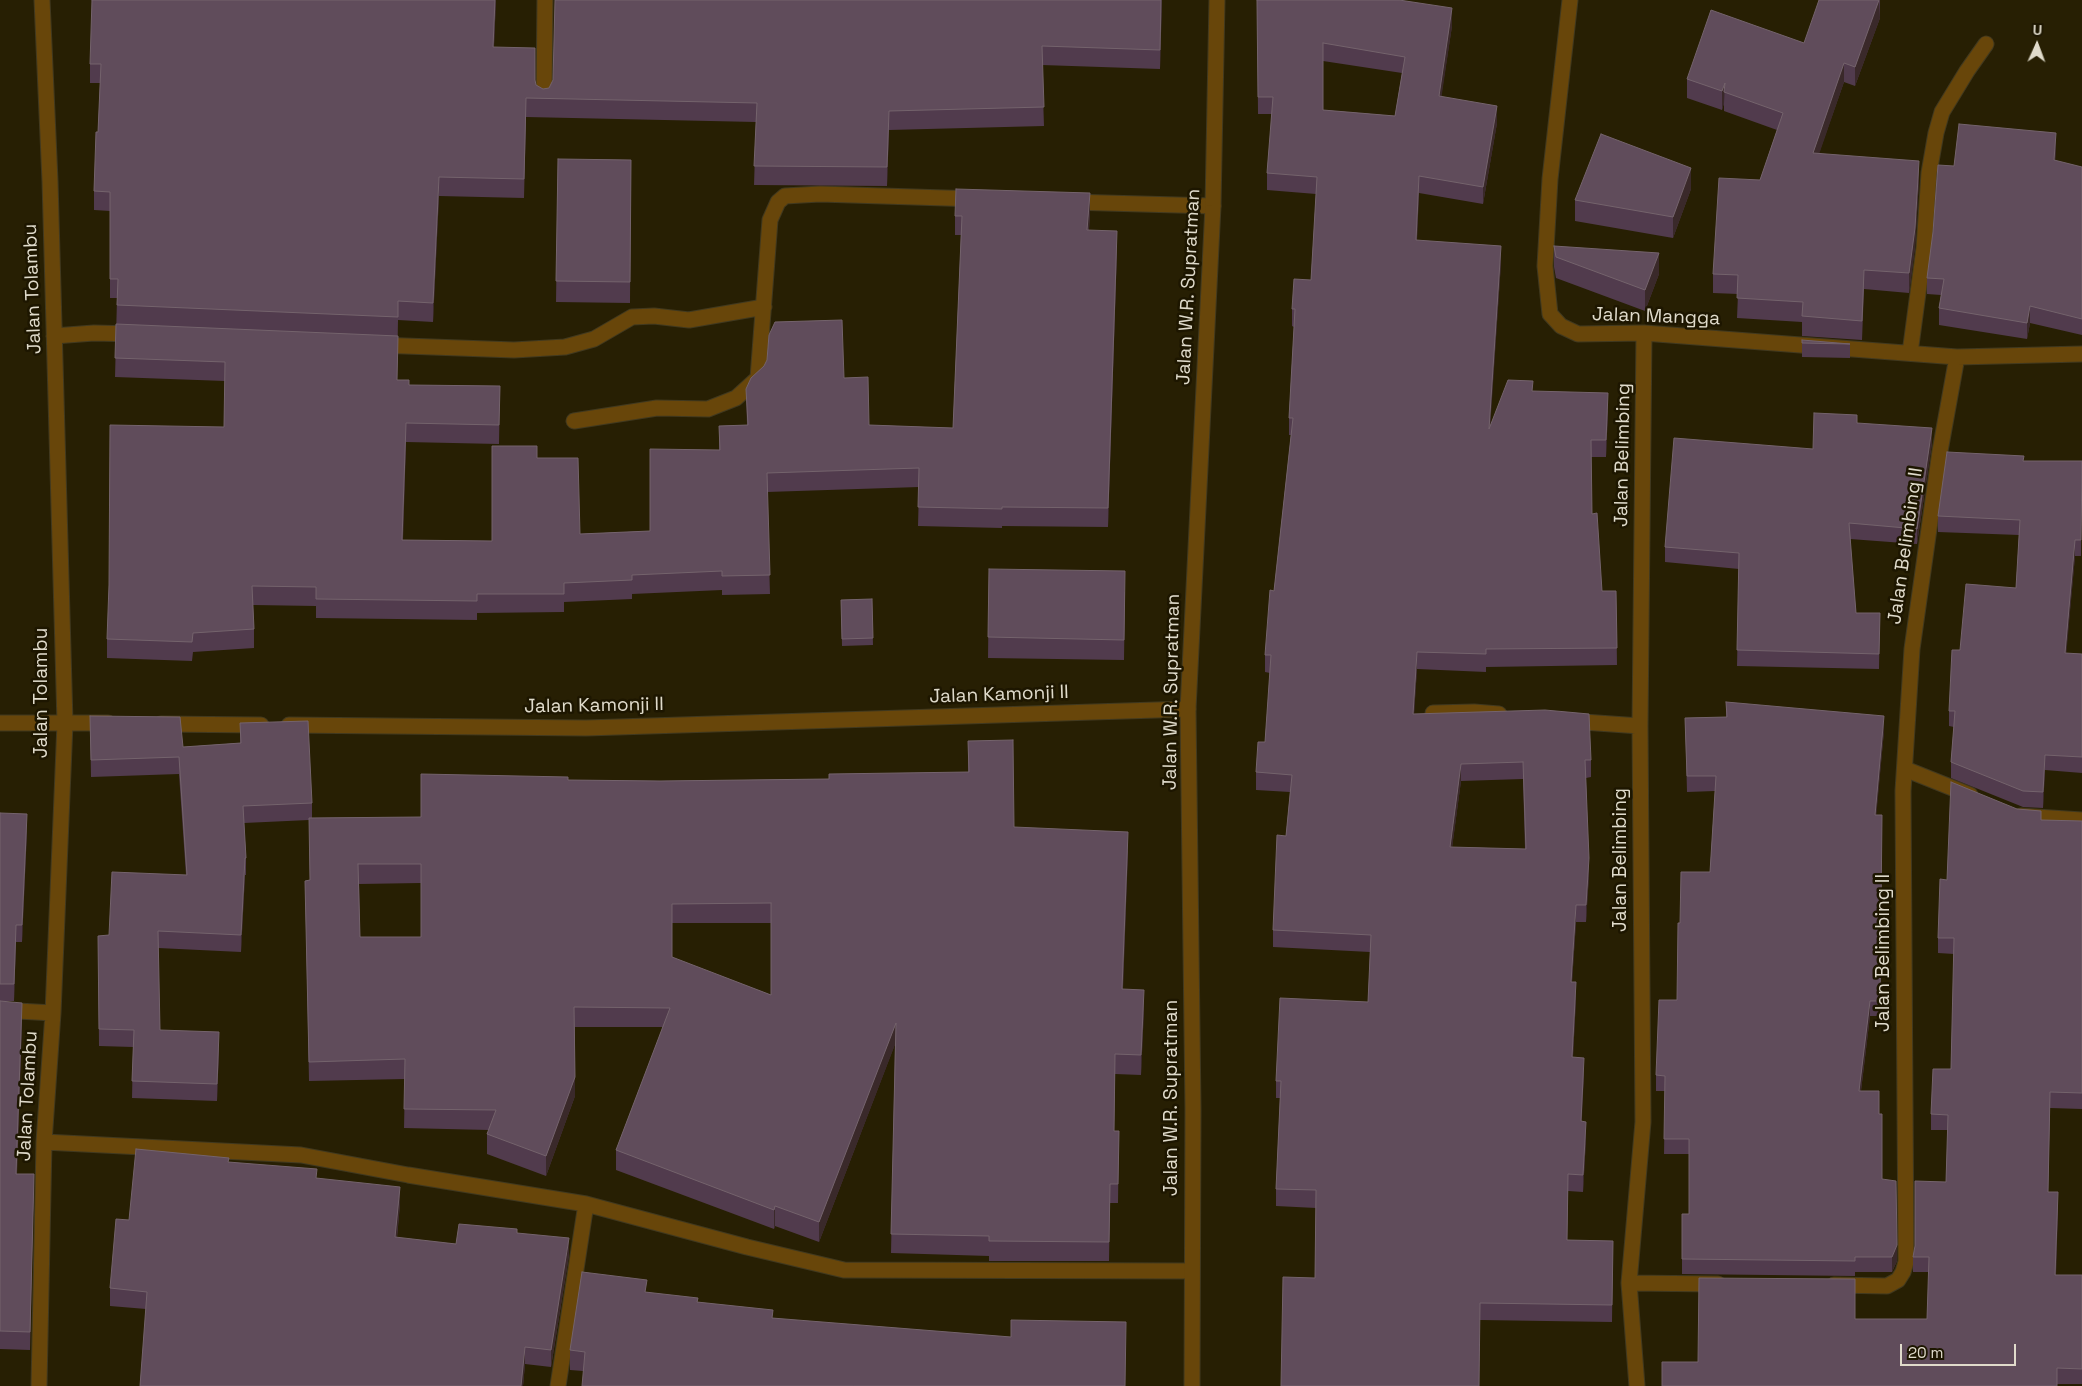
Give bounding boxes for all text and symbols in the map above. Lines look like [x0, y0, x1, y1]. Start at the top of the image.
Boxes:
north arrow [2012, 20, 2062, 70]
text: U [2032, 21, 2043, 39]
street label: Jalan W.R. Supratman [1172, 188, 1206, 386]
street label: Jalan Tolambu [19, 223, 47, 355]
street label: Jalan Mangga [1592, 303, 1720, 331]
street label: Jalan Belimbing [1610, 383, 1636, 527]
street label: Jalan Belimbing II [1884, 466, 1928, 626]
street label: Jalan W.R. Supratman [1159, 594, 1185, 790]
street label: Jalan Tolambu [31, 628, 53, 758]
street label: Jalan Kamonji II [929, 681, 1069, 709]
street label: Jalan Kamonji II [524, 693, 664, 719]
street label: Jalan Belimbing [1610, 788, 1632, 932]
street label: Jalan Belimbing II [1873, 874, 1895, 1032]
street label: Jalan W.R. Supratman [1161, 1000, 1183, 1196]
street label: Jalan Tolambu [13, 1030, 43, 1162]
scale bar [1902, 1334, 2018, 1366]
text: 20 m [1908, 1343, 1943, 1362]

